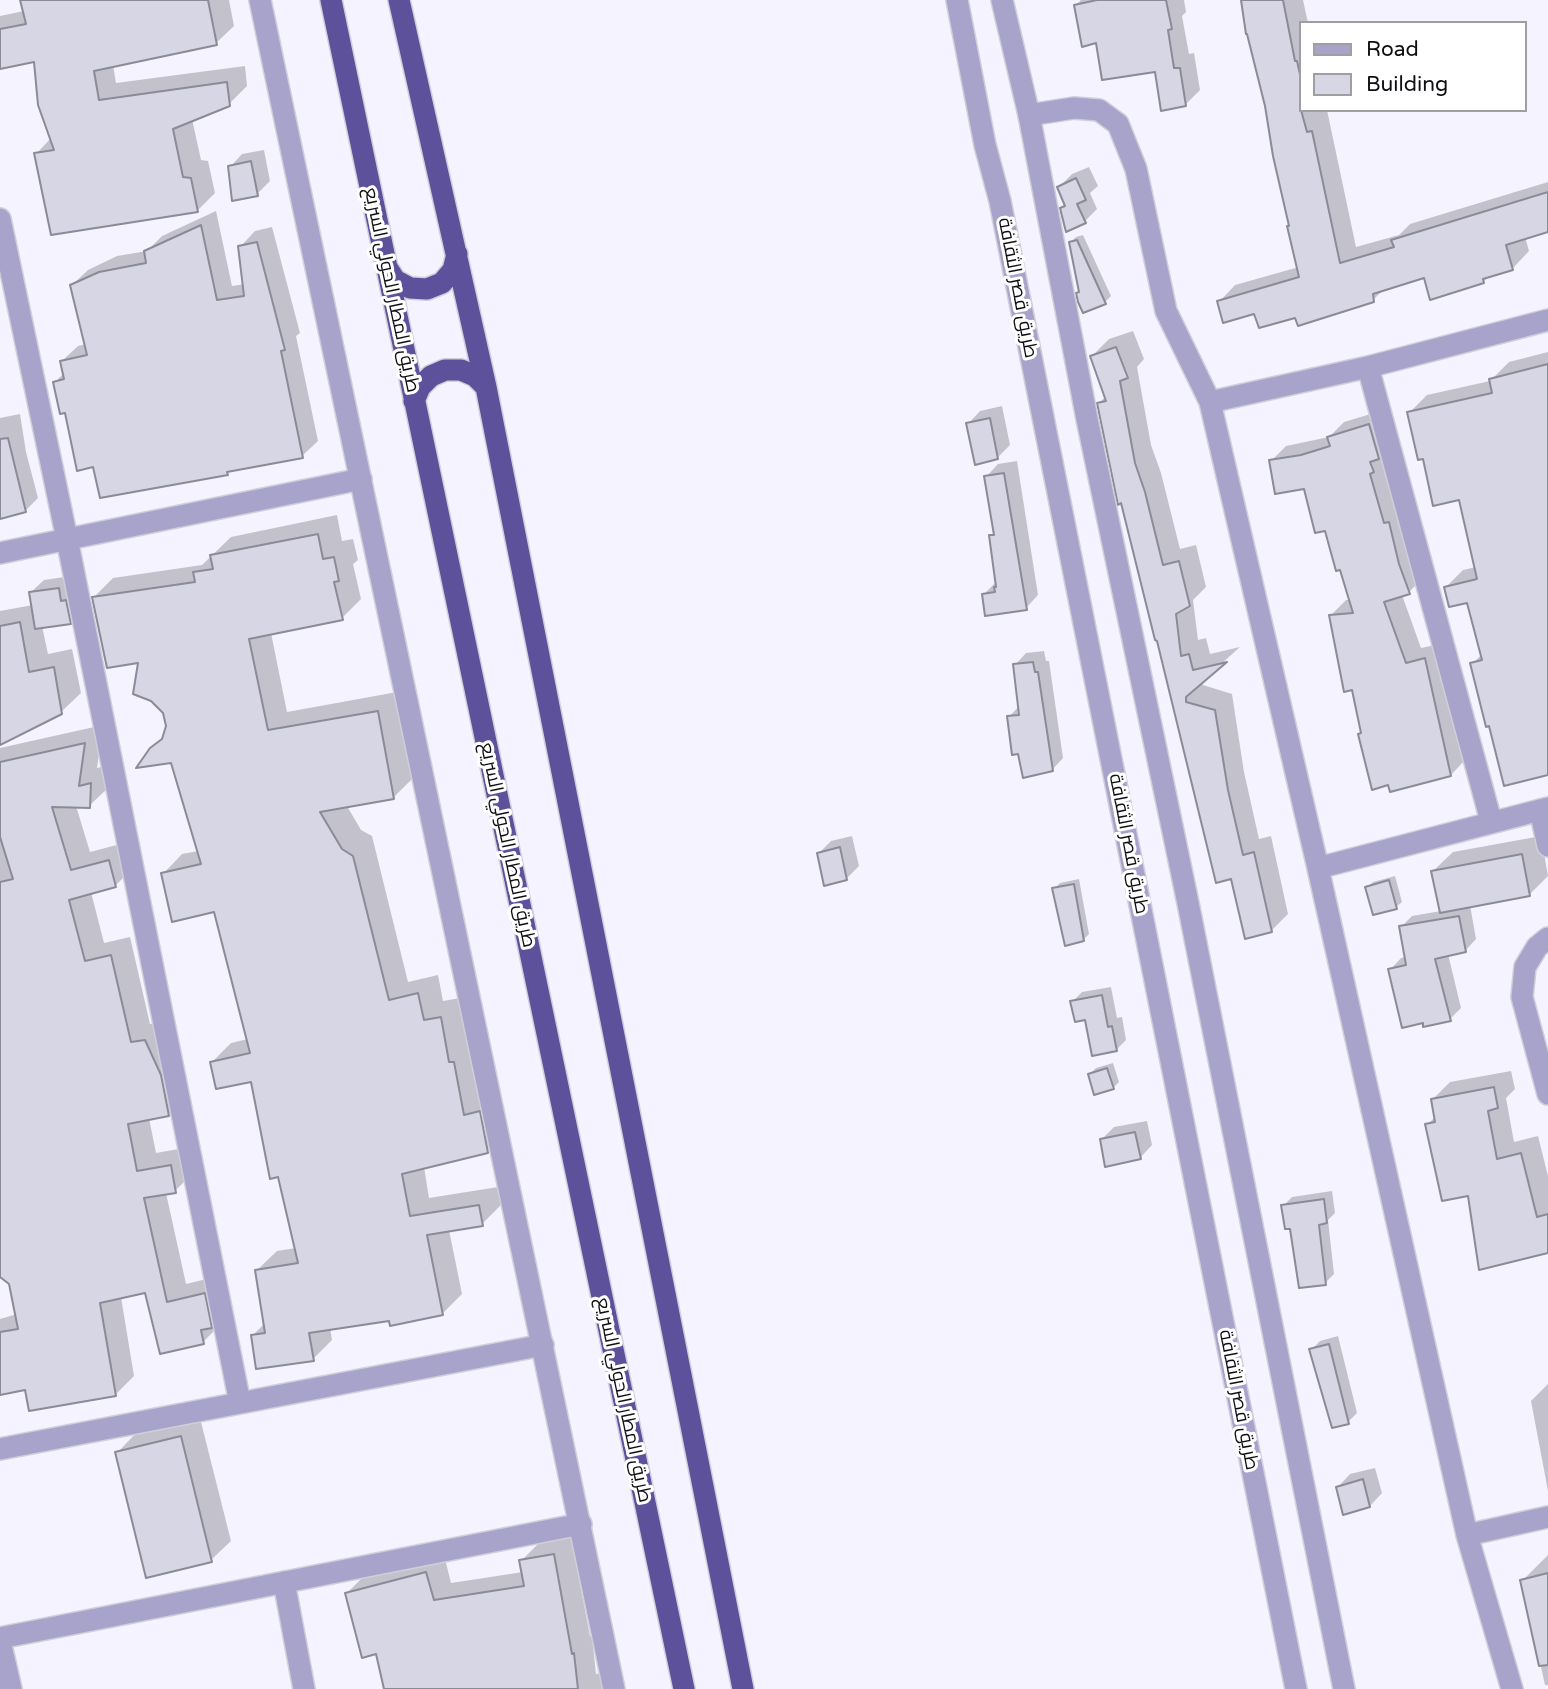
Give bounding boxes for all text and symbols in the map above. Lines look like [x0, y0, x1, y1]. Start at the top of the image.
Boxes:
legend [1300, 21, 1527, 112]
text: Road [1366, 37, 1419, 62]
text: Building [1366, 72, 1448, 97]
street label: طريق المطار الحولي السريع [358, 185, 424, 395]
street label: طريق قصر الثقافة [992, 216, 1042, 360]
street label: طريق المطار الحولي السريع [474, 740, 540, 950]
street label: طريق قصر الثقافة [1103, 772, 1153, 916]
street label: طريق المطار الحولي السريع [590, 1295, 656, 1505]
street label: طريق قصر الثقافة [1213, 1328, 1263, 1472]

